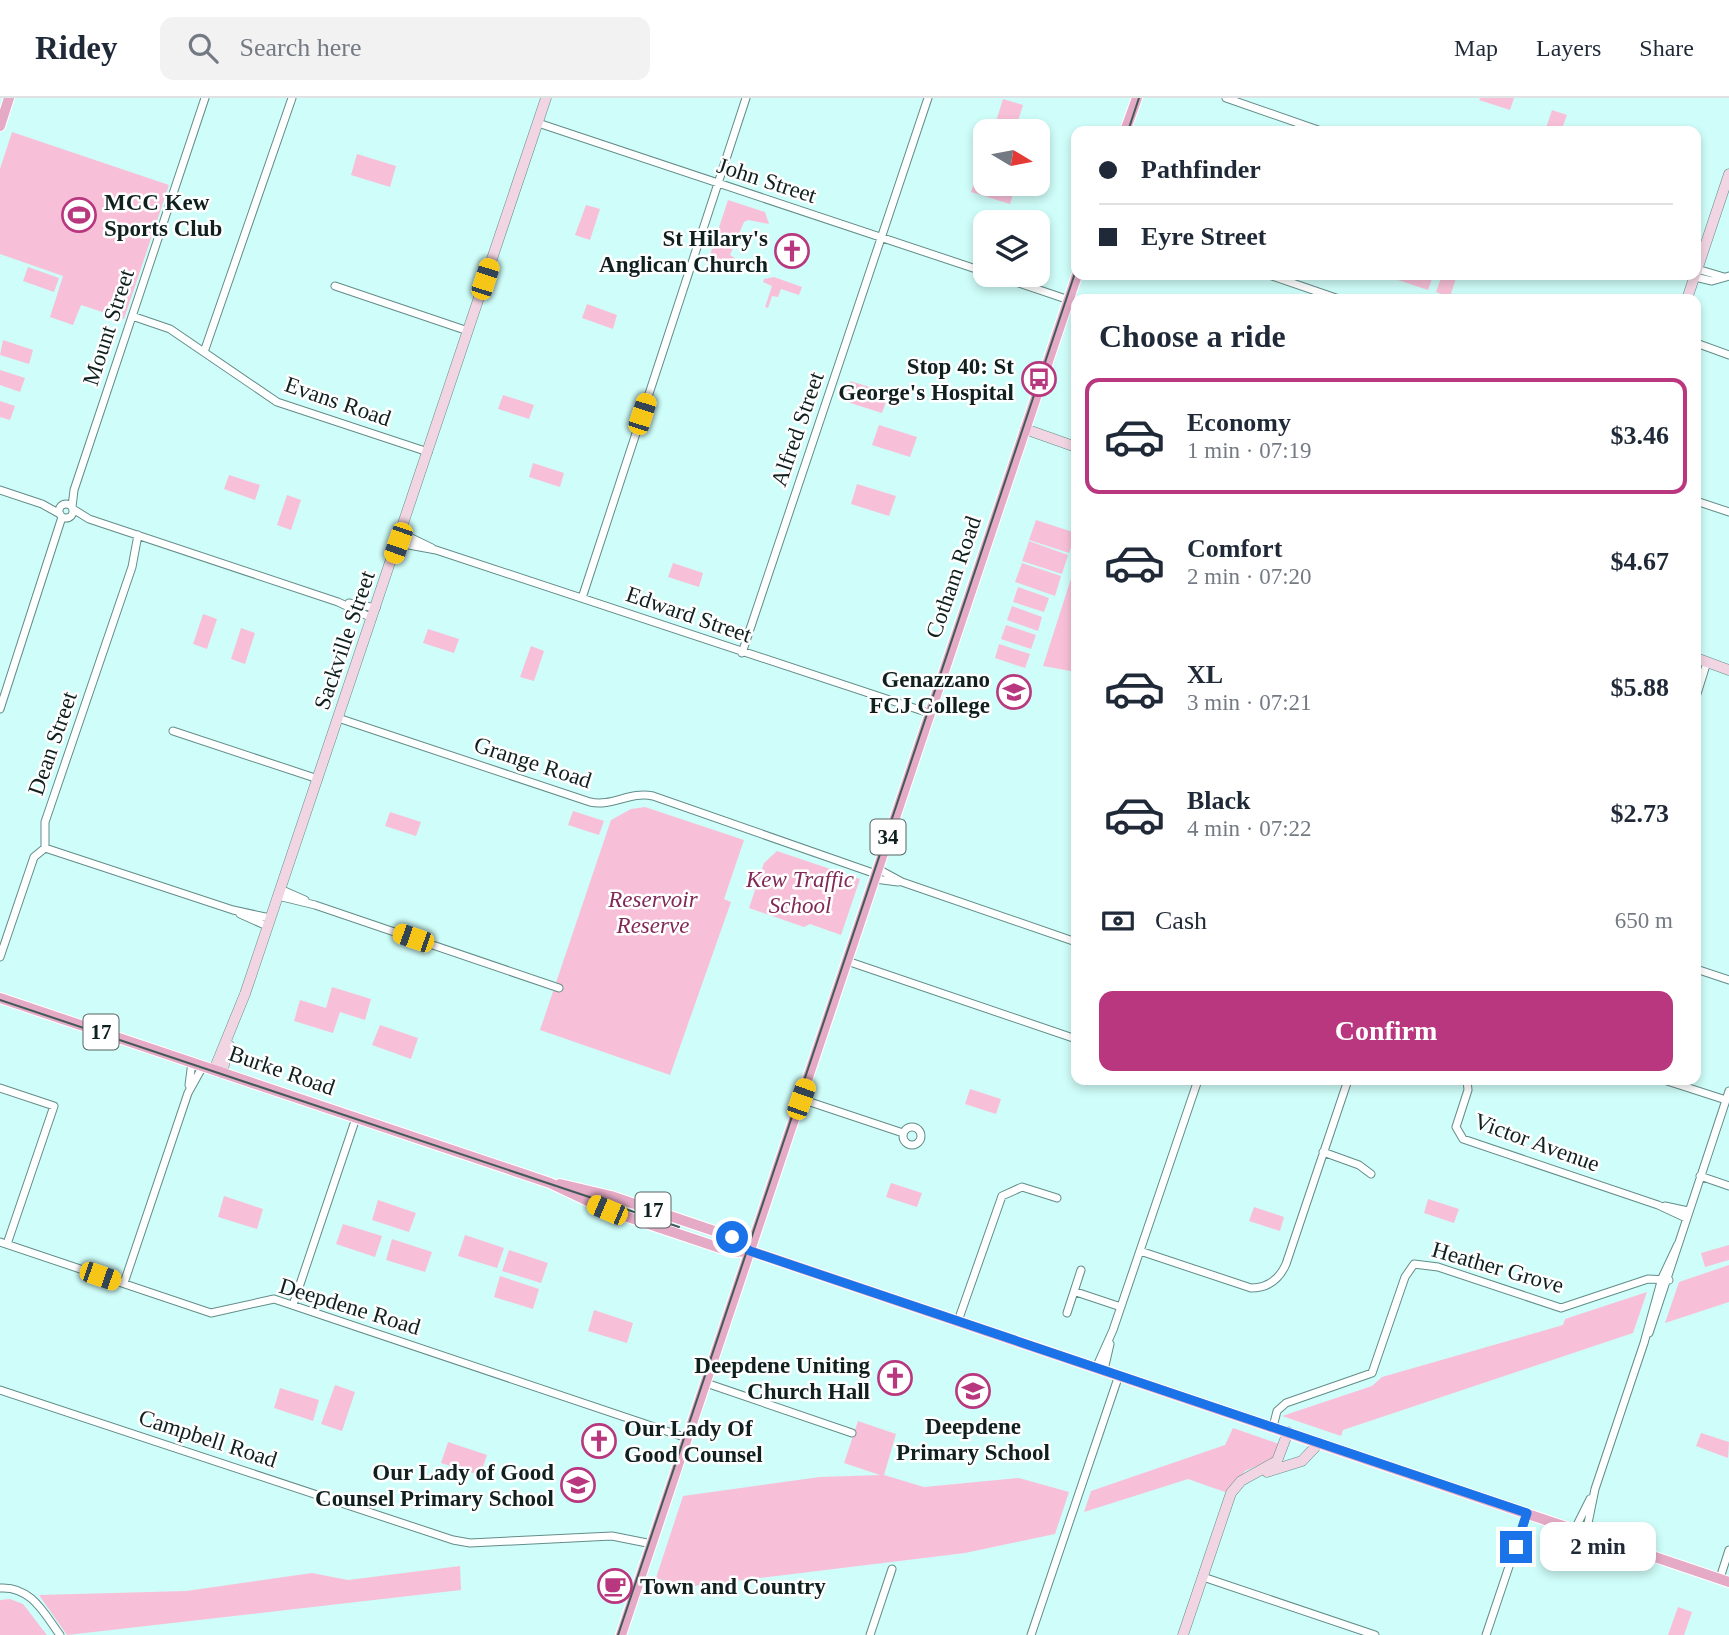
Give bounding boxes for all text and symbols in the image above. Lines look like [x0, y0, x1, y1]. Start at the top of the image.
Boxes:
search box [160, 17, 650, 80]
icon: search [184, 29, 222, 67]
text: Ridey [35, 30, 118, 66]
text: Search here [240, 33, 361, 62]
text: Map [1454, 35, 1498, 61]
text: Layers [1536, 35, 1601, 61]
text: Share [1639, 35, 1694, 61]
north arrow [973, 119, 1050, 196]
map controls [973, 119, 1050, 287]
street label: John Street [714, 153, 820, 208]
text: Pathfinder [1141, 155, 1261, 184]
place label: MCC Kew Sports Club [104, 190, 222, 241]
sports icon: MCC Kew Sports Club [60, 196, 98, 234]
button: layers [973, 210, 1050, 287]
text: Eyre Street [1141, 222, 1266, 251]
place label: St Hilary's Anglican Church [599, 226, 768, 277]
church icon: St Hilary's Anglican Church [773, 232, 811, 270]
car [469, 256, 502, 302]
street label: Mount Street [78, 265, 139, 388]
text: Choose a ride [1099, 318, 1286, 354]
place label: Stop 40: St George's Hospital [838, 354, 1014, 405]
bus stop icon: Stop 40: St George's Hospital [1020, 360, 1058, 398]
street label: Alfred Street [766, 368, 829, 490]
street label: Evans Road [282, 372, 395, 431]
car [626, 391, 659, 437]
icon: car [1103, 405, 1166, 468]
text: Economy [1187, 408, 1291, 437]
text: $3.46 [1611, 421, 1669, 450]
text: 1 min · 07:19 [1187, 438, 1312, 463]
street label: Cotham Road [921, 513, 986, 641]
car [382, 520, 415, 566]
icon: car [1103, 531, 1166, 594]
text: Comfort [1187, 534, 1282, 563]
text: $4.67 [1611, 547, 1669, 576]
text: 2 min · 07:20 [1187, 564, 1312, 589]
street label: Sackville Street [309, 567, 380, 713]
street label: Edward Street [623, 581, 755, 648]
icon: car [1103, 657, 1166, 720]
text: XL [1187, 660, 1223, 689]
place label: Genazzano FCJ College [869, 667, 990, 718]
school or university icon: Genazzano FCJ College [995, 673, 1033, 711]
text: $5.88 [1611, 673, 1669, 702]
street label: Dean Street [23, 688, 82, 798]
text: 3 min · 07:21 [1187, 690, 1312, 715]
street label: Grange Road [471, 732, 595, 793]
icon: car [1103, 783, 1166, 846]
text: Black [1187, 786, 1251, 815]
text: $2.73 [1611, 799, 1669, 828]
text: 4 min · 07:22 [1187, 816, 1312, 841]
road number: 34 [870, 820, 906, 854]
park label: Kew Traffic School [745, 867, 854, 918]
park label: Reservoir Reserve [607, 887, 699, 938]
icon: cash [1099, 902, 1137, 940]
text: Cash [1155, 906, 1207, 935]
text: 650 m [1615, 908, 1673, 933]
car [390, 921, 437, 955]
button: Confirm [1099, 991, 1673, 1071]
road number: 17 [84, 1014, 119, 1049]
street label: Burke Road [226, 1041, 339, 1100]
car [785, 1076, 818, 1122]
street label: Victor Avenue [1471, 1108, 1603, 1177]
car [584, 1192, 631, 1228]
road number: 17 [636, 1192, 670, 1228]
route start [716, 1221, 748, 1253]
street label: Heather Grove [1429, 1237, 1567, 1298]
car [77, 1259, 124, 1293]
street label: Deepdene Road [276, 1273, 424, 1340]
place label: Deepdene Uniting Church Hall [694, 1353, 870, 1404]
church icon: Deepdene Uniting Church Hall [876, 1359, 914, 1397]
school or university icon: Deepdene Primary School [954, 1372, 992, 1410]
street label: Campbell Road [136, 1404, 281, 1473]
place label: Deepdene Primary School [896, 1414, 1050, 1465]
place label: Our Lady Of Good Counsel [624, 1416, 763, 1467]
church icon: Our Lady Of Good Counsel [580, 1422, 618, 1460]
place label: Our Lady of Good Counsel Primary School [315, 1460, 554, 1511]
school or university icon: Our Lady of Good Counsel Primary School [559, 1466, 597, 1504]
callout: 2 min [1540, 1522, 1656, 1572]
route end [1500, 1531, 1532, 1563]
text: 2 min [1570, 1534, 1626, 1559]
cafe icon: Town and Country [596, 1567, 634, 1605]
place label: Town and Country [640, 1574, 826, 1599]

